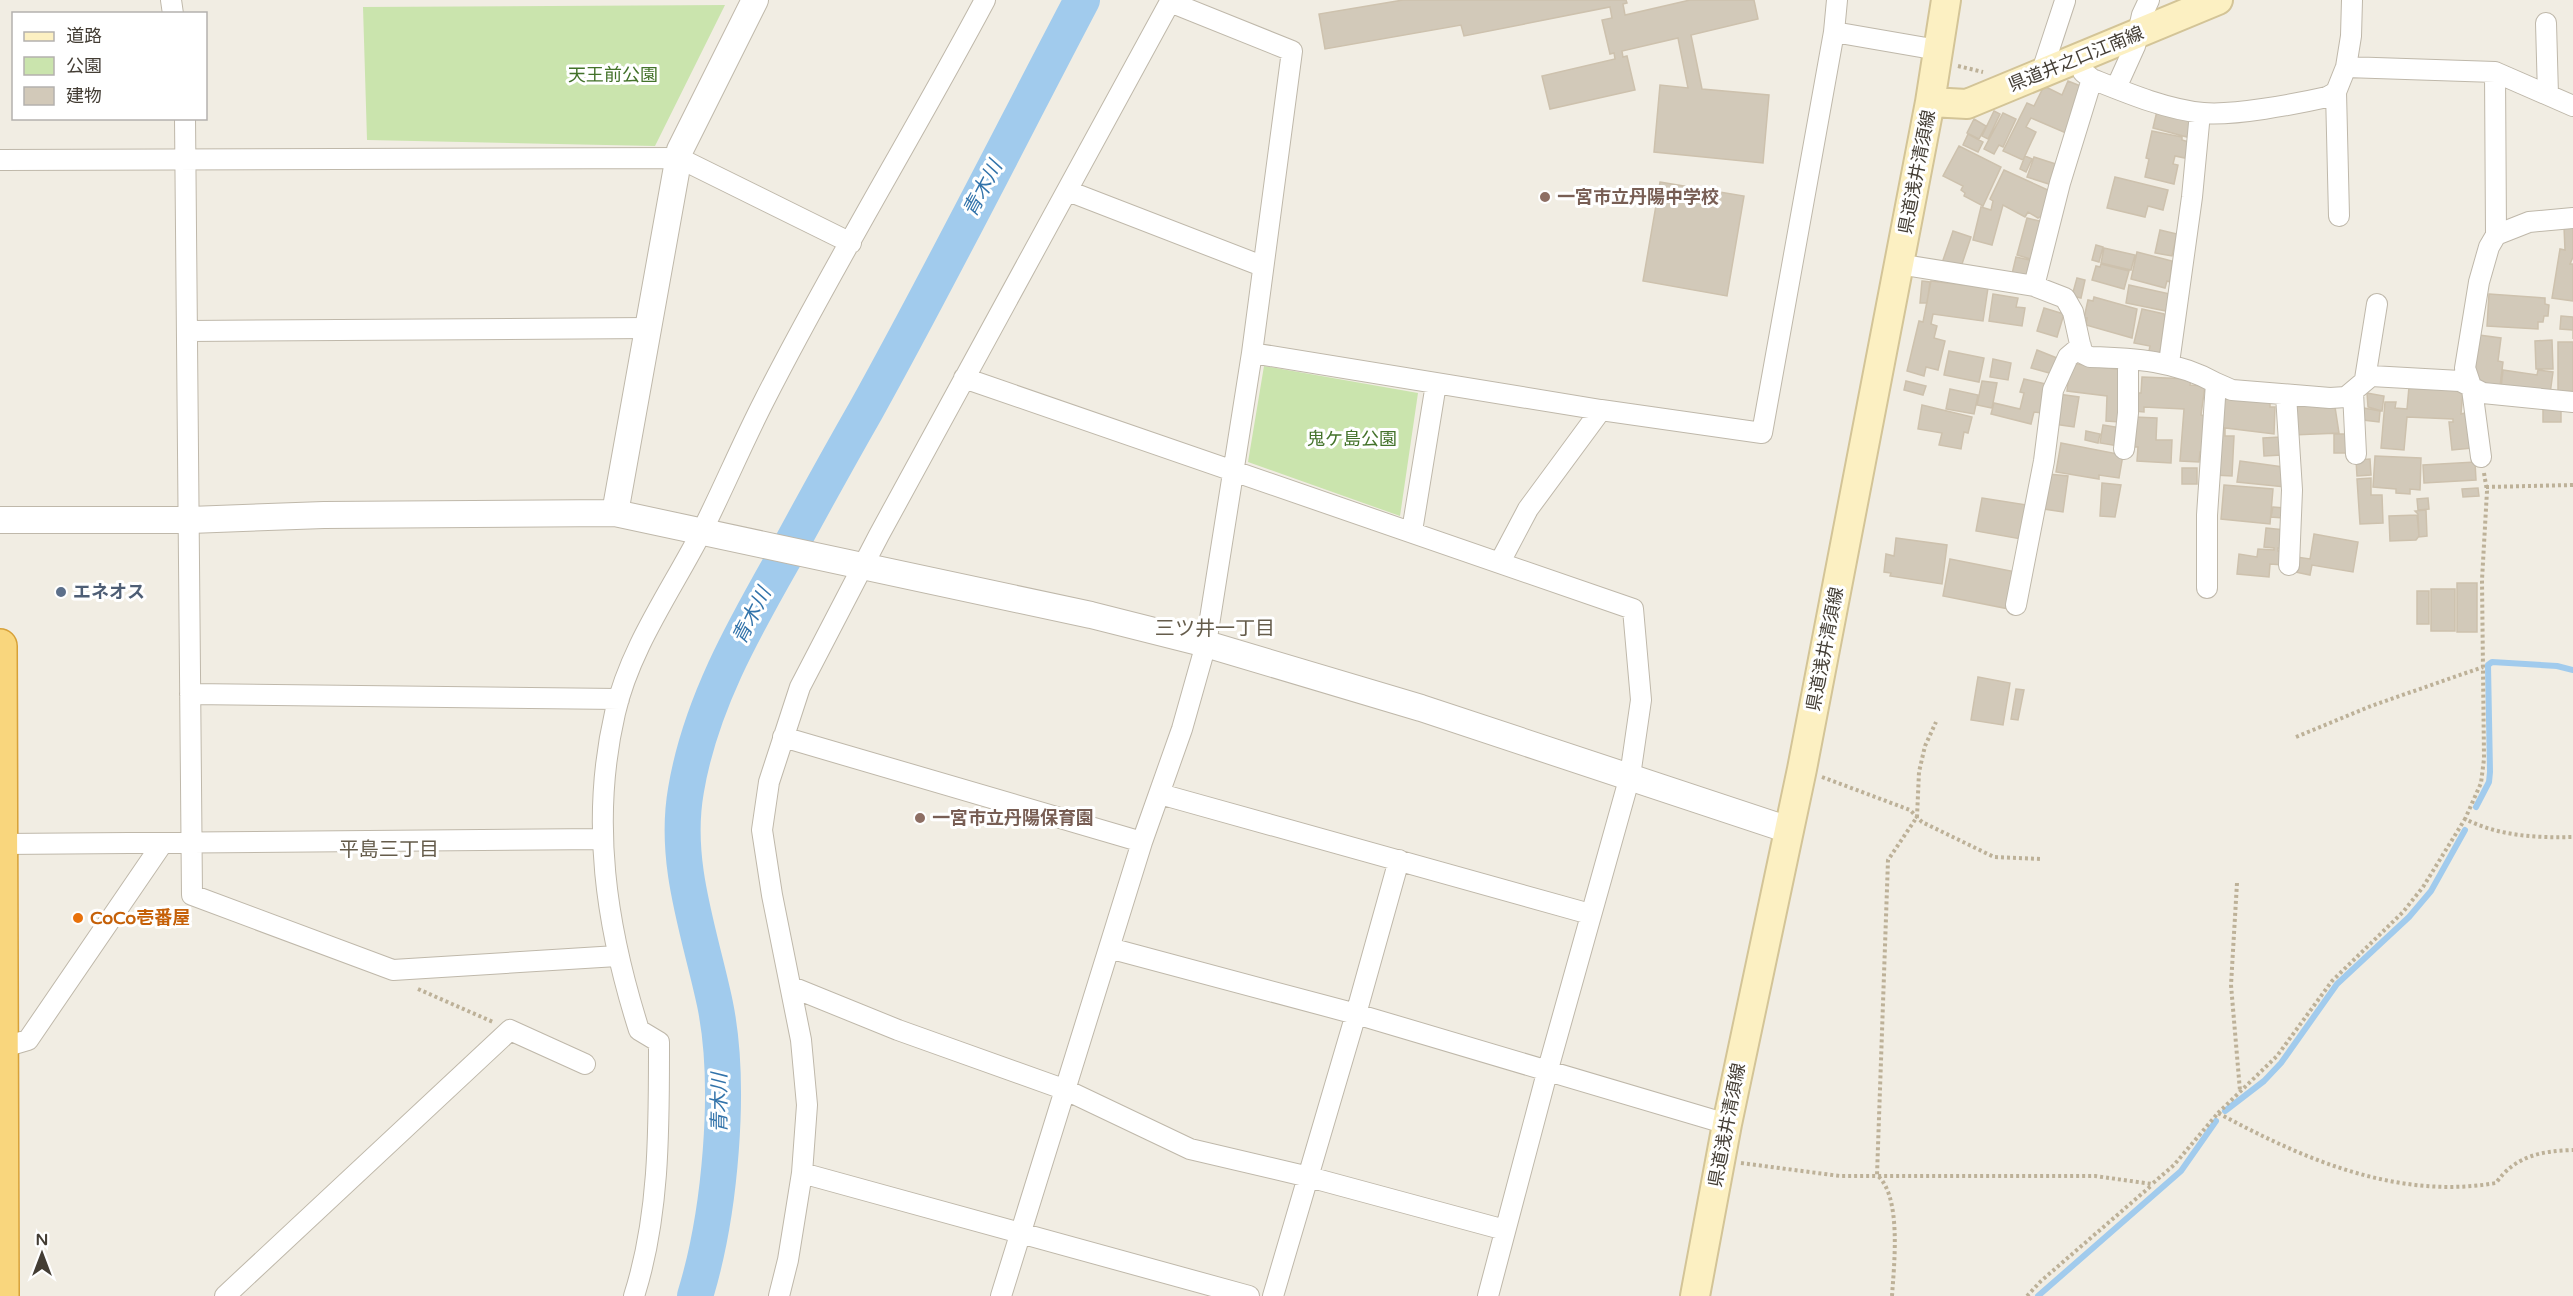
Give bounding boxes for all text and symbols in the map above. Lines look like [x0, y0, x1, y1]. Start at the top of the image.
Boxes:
legend [12, 12, 207, 120]
street label: 県道井之口江南線 [2005, 22, 2147, 96]
text: 道路 [66, 25, 102, 47]
text: 公園 [66, 55, 102, 77]
park label: 天王前公園 [568, 64, 658, 86]
text: 建物 [66, 85, 102, 107]
street label: 県道浅井清須線 [1894, 108, 1940, 236]
water label: 青木川 [958, 155, 1009, 221]
place label: 一宮市立丹陽中学校 [1557, 186, 1719, 208]
marker: 一宮市立丹陽中学校 [1538, 190, 1552, 204]
park label: 鬼ケ島公園 [1307, 428, 1397, 450]
place label: エネオス [73, 581, 145, 603]
water label: 青木川 [728, 582, 777, 648]
marker: エネオス [54, 585, 68, 599]
street label: 県道浅井清須線 [1802, 585, 1848, 713]
district label: 三ツ井一丁目 [1155, 617, 1275, 641]
place label: 一宮市立丹陽保育園 [932, 807, 1094, 829]
marker: 一宮市立丹陽保育園 [913, 811, 927, 825]
district label: 平島三丁目 [339, 838, 439, 862]
place label: CoCo壱番屋 [90, 907, 190, 929]
marker: CoCo壱番屋 [71, 911, 85, 925]
street label: 県道浅井清須線 [1704, 1061, 1750, 1189]
water label: 青木川 [708, 1071, 732, 1133]
north arrow [12, 1224, 72, 1284]
text: N [36, 1230, 48, 1250]

